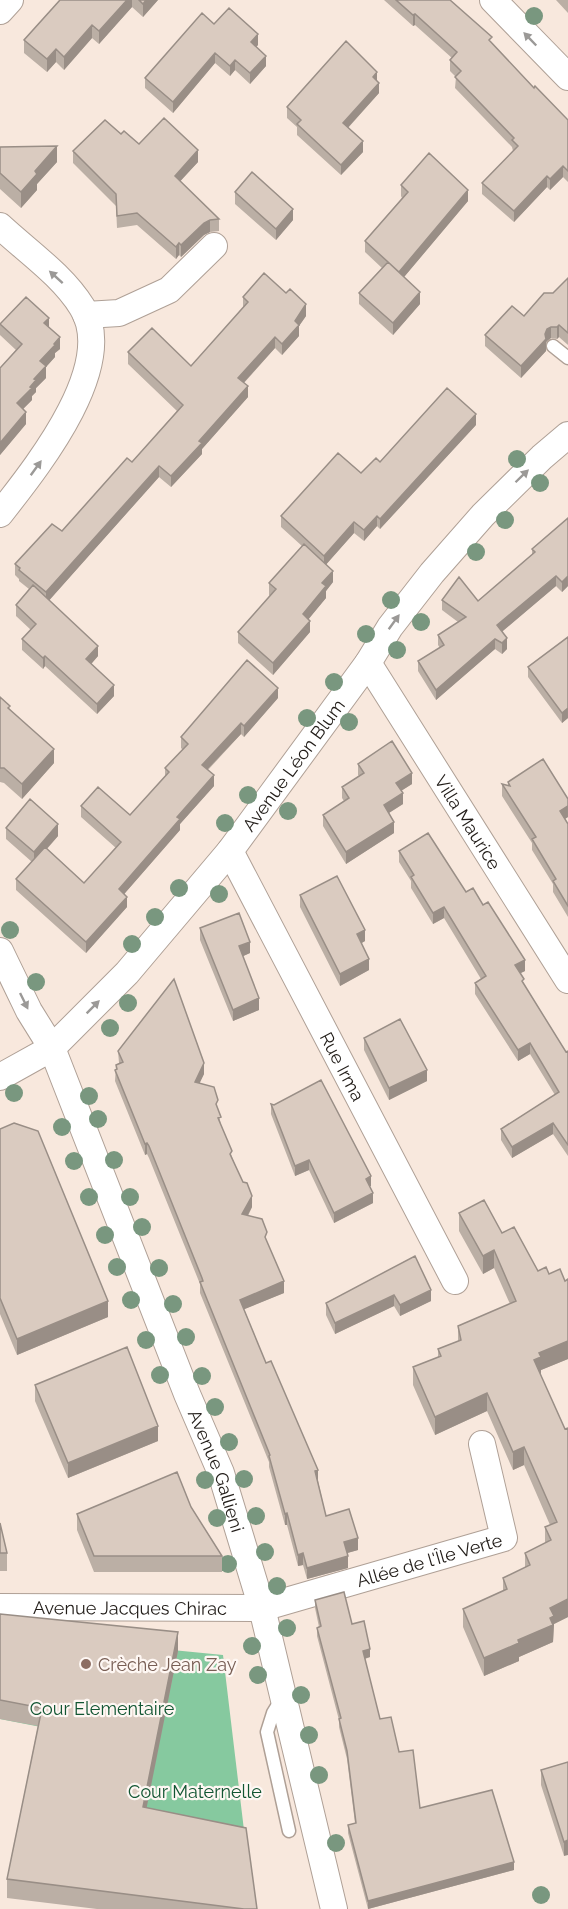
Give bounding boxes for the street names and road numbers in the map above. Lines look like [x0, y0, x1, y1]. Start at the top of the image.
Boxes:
street label: Avenue Léon Blum [238, 695, 349, 835]
street label: Villa Maurice [431, 771, 506, 873]
street label: Rue Irma [316, 1028, 369, 1104]
street label: Avenue Gallieni [184, 1406, 249, 1534]
street label: Allée de l'Île Verte [354, 1529, 505, 1591]
street label: Avenue Jacques Chirac [33, 1597, 227, 1618]

